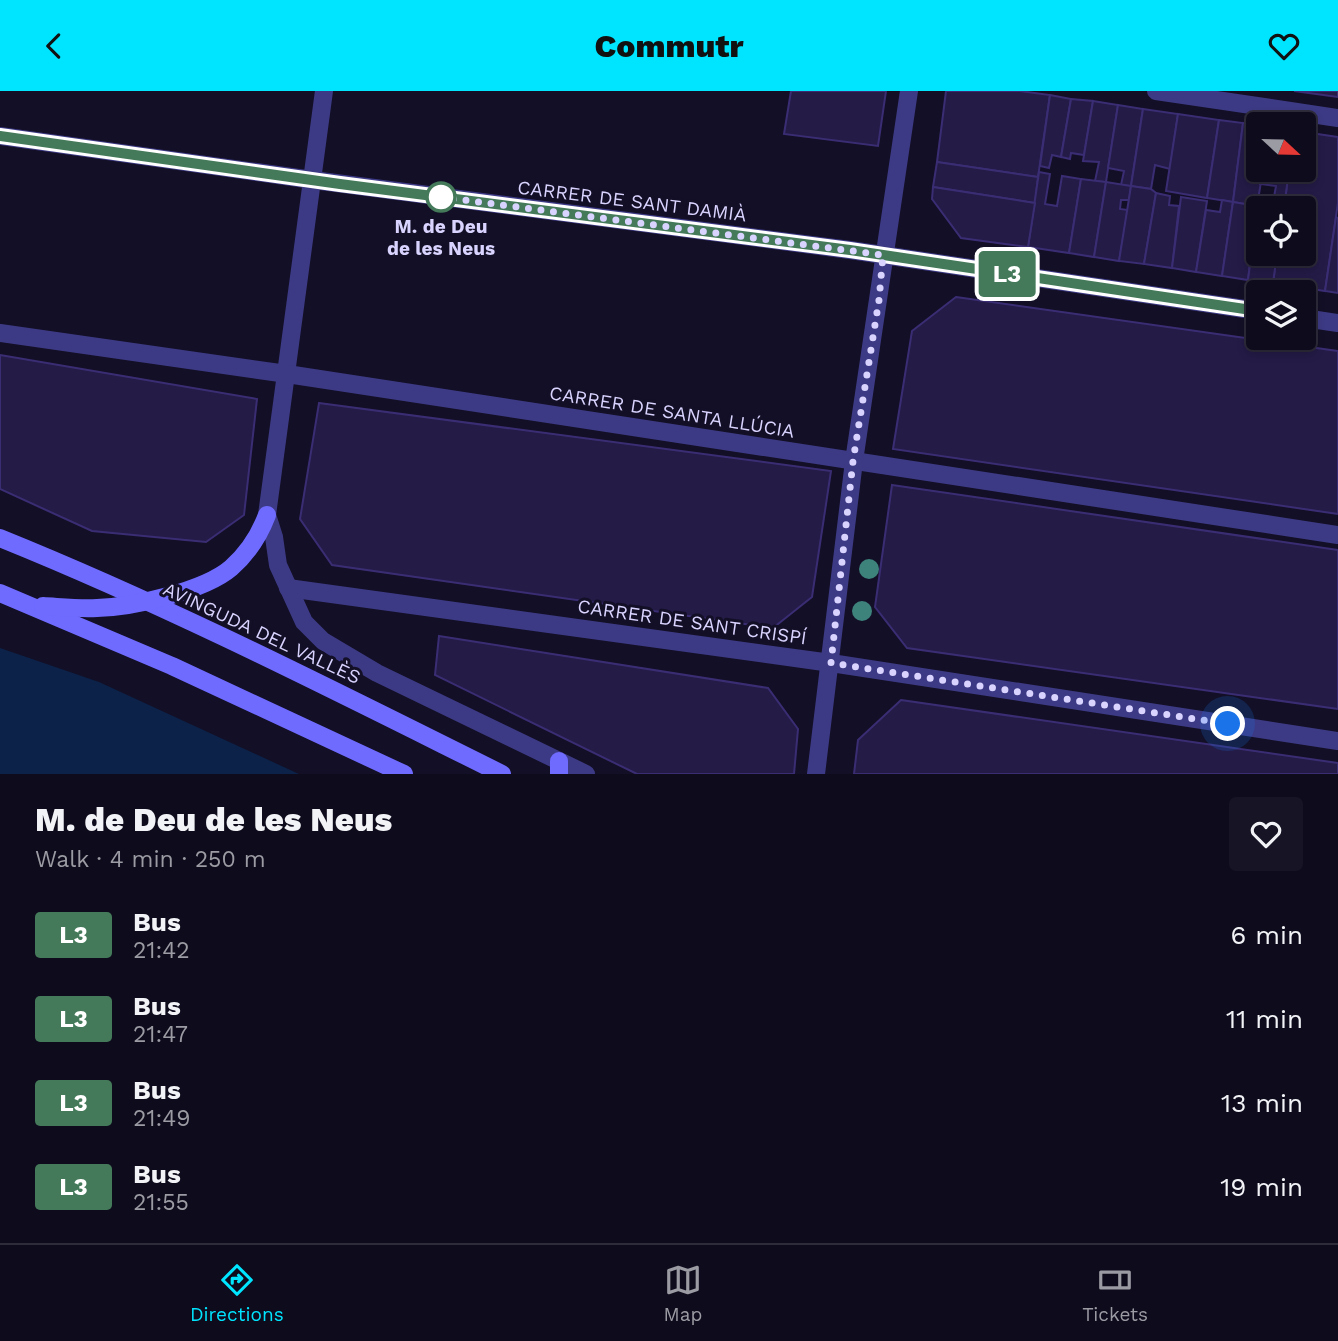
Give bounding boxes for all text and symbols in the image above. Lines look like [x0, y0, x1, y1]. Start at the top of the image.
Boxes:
icon: back [35, 27, 73, 65]
text: Commutr [595, 27, 743, 65]
icon: heart [1265, 27, 1303, 65]
north arrow [1246, 112, 1316, 182]
map controls [1246, 112, 1316, 350]
street label: CARRER DE SANT DAMIÀ [516, 176, 748, 227]
marker: M. de Deu de les Neus [426, 182, 456, 212]
button: locate [1246, 196, 1316, 266]
place label: M. de Deu de les Neus [387, 215, 495, 260]
line badge: L3 [976, 251, 1038, 297]
text: L3 [993, 260, 1021, 288]
button: layers [1246, 280, 1316, 350]
street label: CARRER DE SANTA LLÚCIA [548, 381, 797, 443]
street label: AVINGUDA DEL VALLÈS [160, 577, 364, 689]
street label: CARRER DE SANT CRISPÍ [576, 595, 808, 650]
your location [1210, 706, 1245, 741]
button: heart [1229, 797, 1303, 871]
text: M. de Deu de les Neus [35, 800, 392, 839]
text: Walk · 4 min · 250 m [35, 846, 266, 873]
text: Bus [133, 907, 181, 937]
text: 6 min [1231, 920, 1303, 950]
text: L3 [59, 921, 88, 949]
text: 21:42 [133, 937, 190, 964]
text: Bus [133, 991, 181, 1021]
text: 11 min [1226, 1004, 1303, 1034]
text: L3 [59, 1005, 88, 1033]
text: 21:47 [133, 1021, 188, 1048]
text: Bus [133, 1075, 181, 1105]
text: 13 min [1221, 1088, 1303, 1118]
text: L3 [59, 1089, 88, 1117]
text: 21:49 [133, 1105, 190, 1132]
text: Bus [133, 1159, 181, 1189]
text: 19 min [1220, 1172, 1303, 1202]
text: L3 [59, 1173, 88, 1201]
text: 21:55 [133, 1189, 189, 1216]
tab: Directions [190, 1261, 284, 1326]
tab: Map [664, 1261, 702, 1326]
tab: Tickets [1082, 1261, 1148, 1326]

